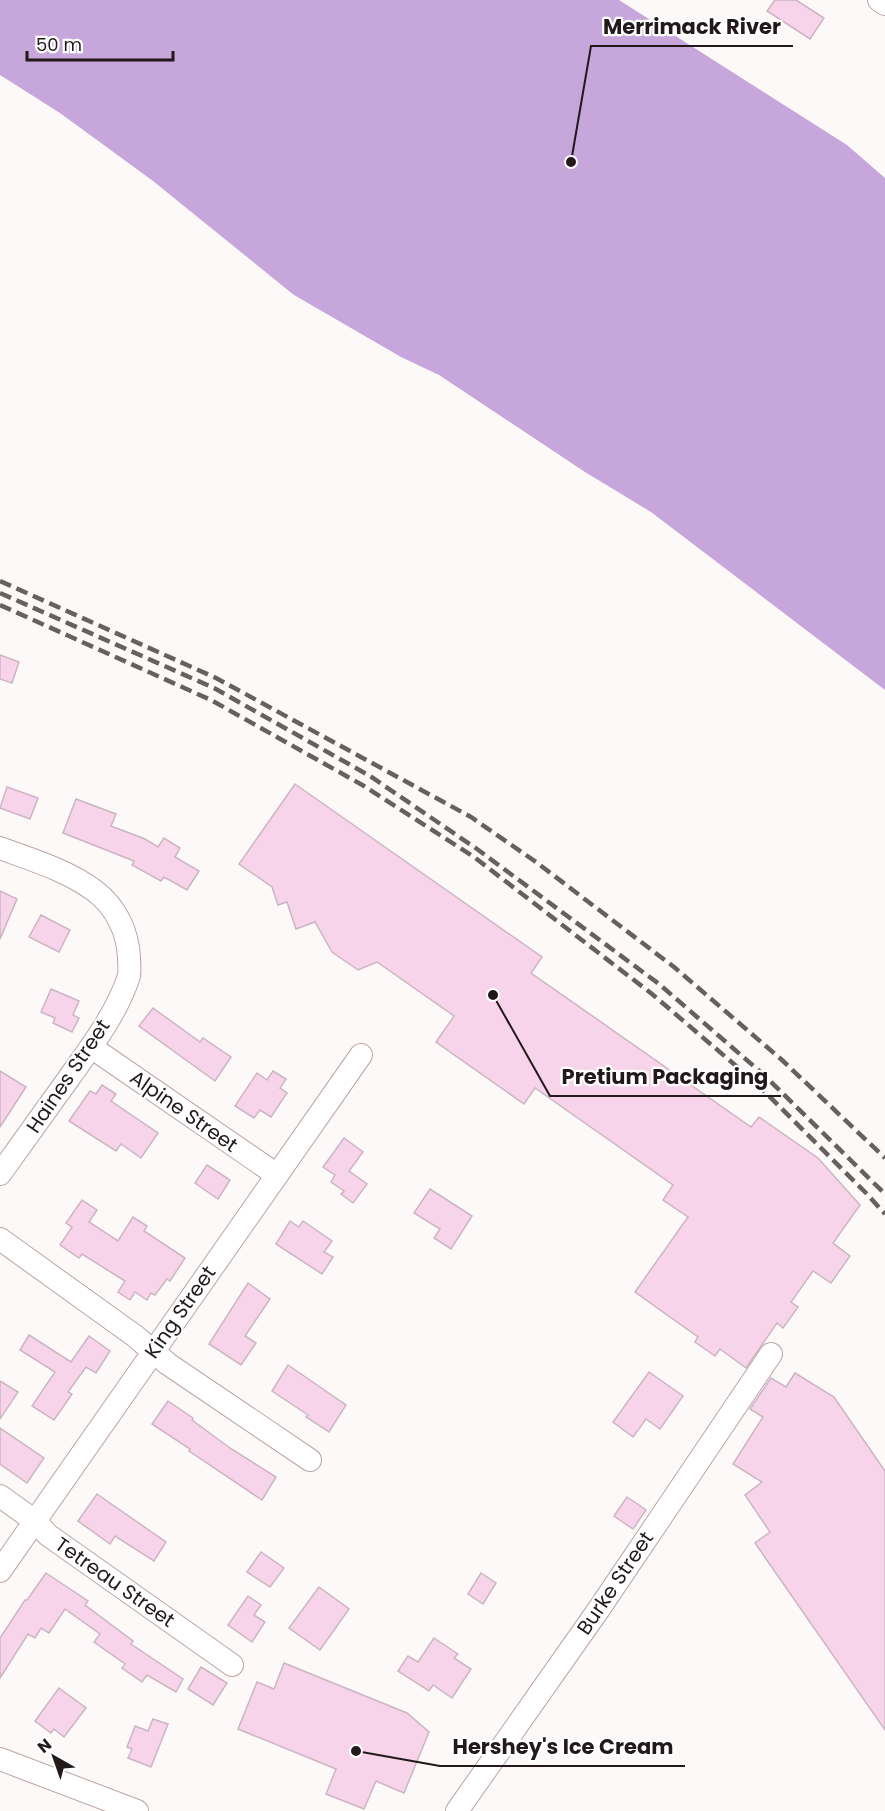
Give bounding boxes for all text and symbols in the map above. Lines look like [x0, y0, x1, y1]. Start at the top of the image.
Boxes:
callout: Merrimack River [591, 7, 793, 46]
text: Merrimack River [603, 12, 781, 41]
scale bar [27, 24, 172, 62]
text: 50 m [36, 32, 82, 57]
street label: Haines Street [20, 1014, 116, 1138]
callout: Pretium Packaging [550, 1057, 781, 1096]
text: Pretium Packaging [562, 1062, 768, 1091]
street label: Alpine Street [124, 1063, 244, 1159]
street label: King Street [138, 1260, 222, 1364]
street label: Burke Street [570, 1526, 660, 1640]
street label: Tetreau Street [49, 1530, 181, 1634]
north arrow [24, 1727, 84, 1787]
callout: Hershey's Ice Cream [440, 1727, 685, 1766]
text: Hershey's Ice Cream [453, 1732, 673, 1761]
text: N [33, 1733, 57, 1759]

